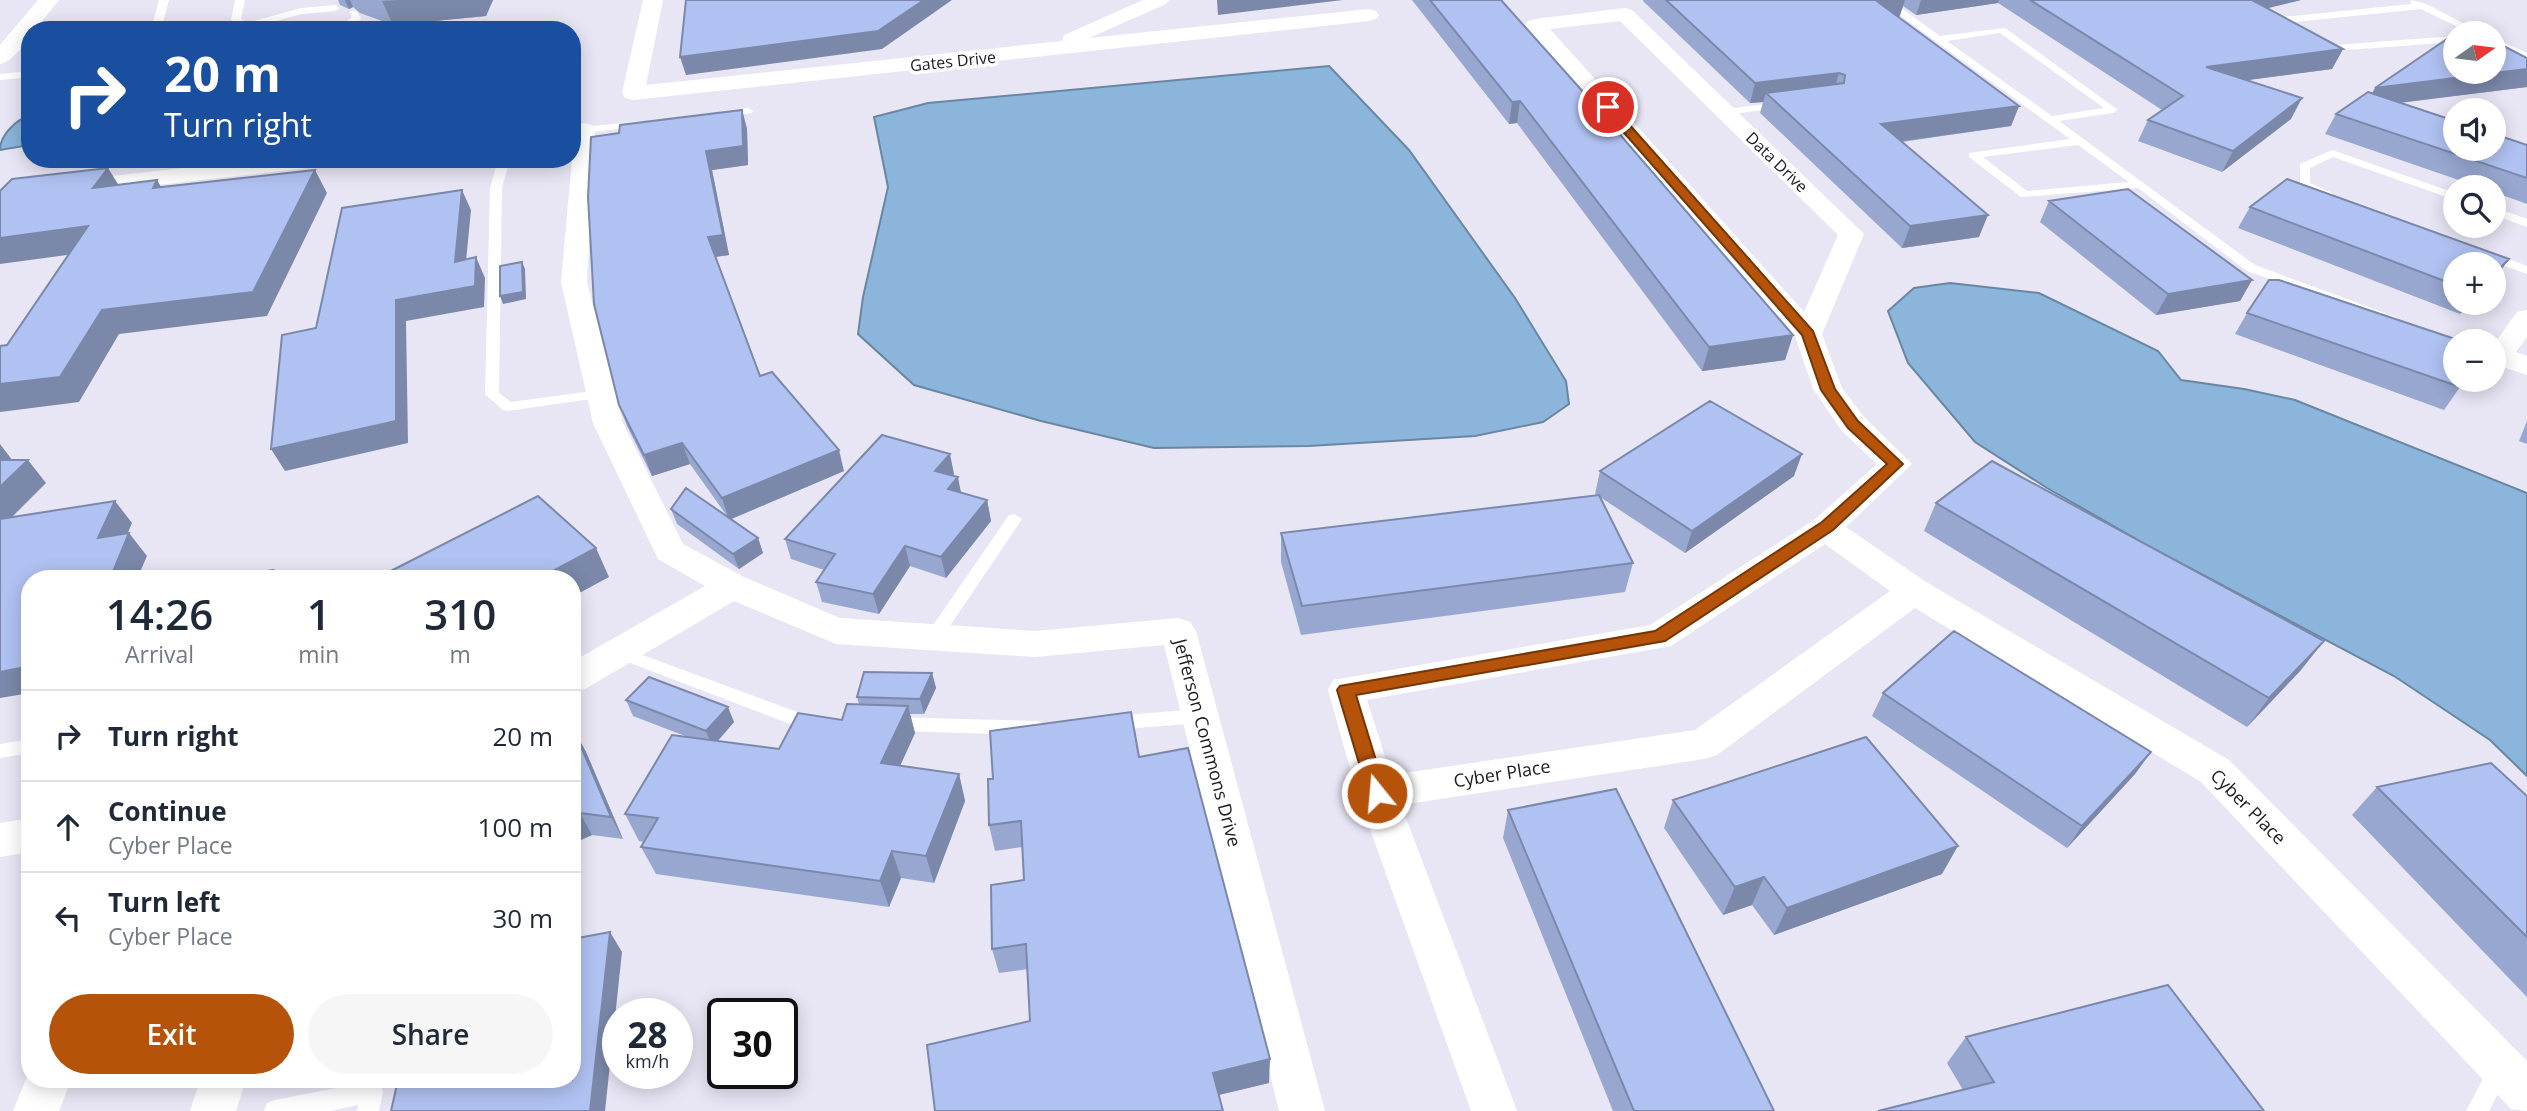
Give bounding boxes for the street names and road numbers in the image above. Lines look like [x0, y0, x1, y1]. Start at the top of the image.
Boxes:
street label: Gates Drive [909, 46, 997, 76]
street label: Data Drive [1741, 127, 1813, 197]
street label: Jefferson Commons Drive [1168, 634, 1247, 849]
street label: Cyber Place [1452, 754, 1552, 793]
street label: Cyber Place [2206, 763, 2292, 849]

